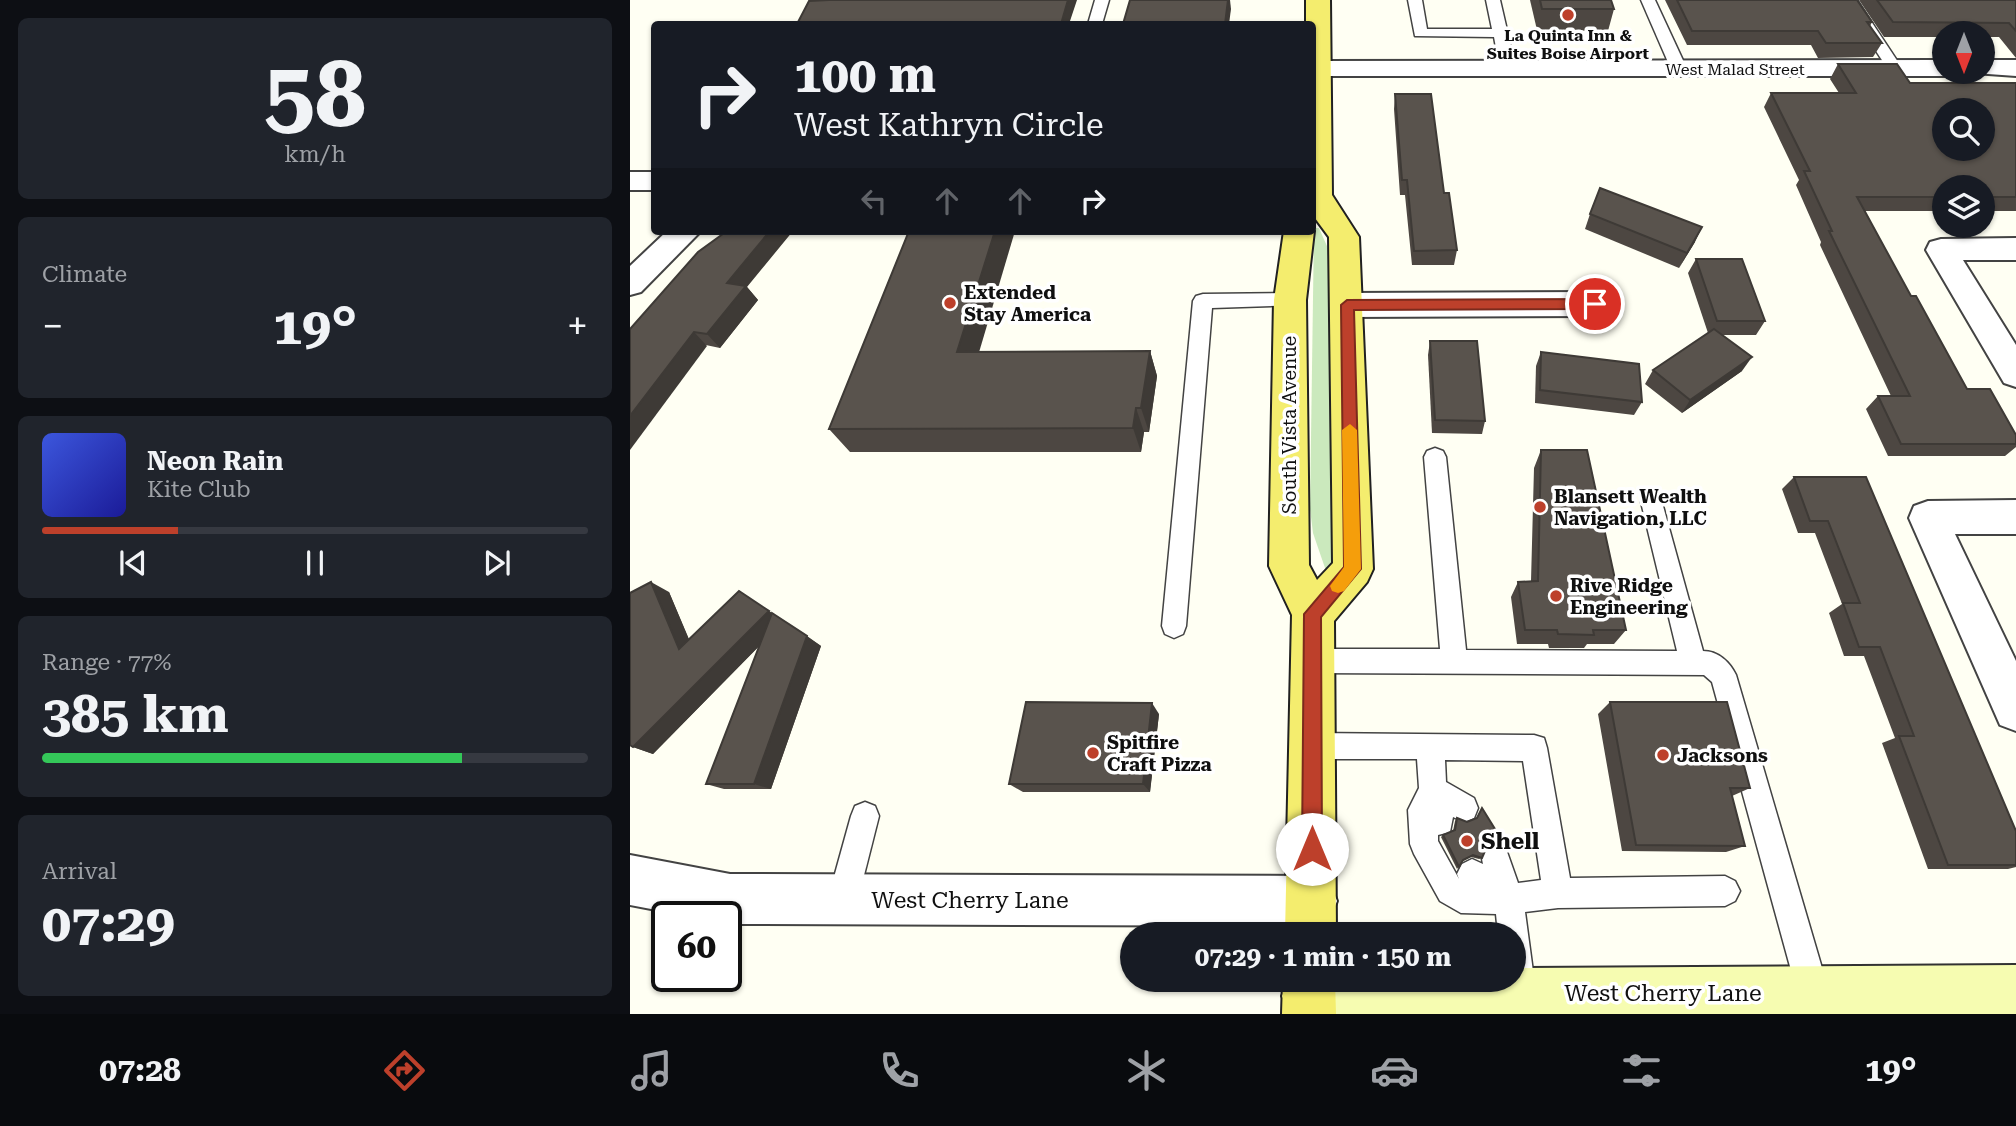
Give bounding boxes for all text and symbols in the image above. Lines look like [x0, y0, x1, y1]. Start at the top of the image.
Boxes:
marker: La Quinta Inn & Suites Boise Airport [1560, 7, 1576, 23]
north arrow [1932, 21, 1995, 84]
map controls [1932, 21, 1995, 238]
place label: La Quinta Inn & Suites Boise Airport [1487, 26, 1650, 63]
text: 58 [264, 42, 366, 148]
text: 100 m [794, 47, 936, 104]
icon: right [679, 49, 770, 140]
street label: West Malad Street [1665, 60, 1805, 79]
button: search [1932, 98, 1995, 161]
text: West Kathryn Circle [794, 106, 1103, 144]
text: km/h [284, 141, 346, 168]
button: layers [1932, 175, 1995, 238]
icon: left [855, 182, 893, 220]
icon: ahead [928, 182, 966, 220]
icon: ahead [1001, 182, 1039, 220]
icon: right [1074, 182, 1112, 220]
text: Climate [42, 261, 127, 288]
pin [1565, 274, 1625, 334]
place label: Extended Stay America [964, 281, 1091, 326]
icon: arrive [1576, 285, 1614, 323]
marker: Extended Stay America [942, 295, 958, 311]
text: 19° [273, 296, 357, 357]
text: − [42, 304, 63, 348]
text: + [567, 304, 588, 348]
street label: South Vista Avenue [1278, 336, 1301, 514]
text: Neon Rain [147, 446, 283, 476]
text: Kite Club [147, 476, 251, 503]
place label: Blansett Wealth Navigation, LLC [1554, 485, 1707, 530]
marker: Blansett Wealth Navigation, LLC [1532, 499, 1548, 515]
icon: previous [114, 544, 152, 582]
icon: pause [296, 544, 334, 582]
icon: next [478, 544, 516, 582]
place label: Rive Ridge Engineering [1570, 574, 1688, 619]
marker: Rive Ridge Engineering [1548, 588, 1564, 604]
text: Range · 77% [42, 649, 171, 676]
text: 385 km [42, 684, 229, 745]
place label: Spitfire Craft Pizza [1107, 731, 1212, 776]
place label: Jacksons [1677, 744, 1768, 767]
marker: Spitfire Craft Pizza [1085, 745, 1101, 761]
marker: Jacksons [1655, 747, 1671, 763]
position arrow [1275, 812, 1349, 886]
place label: Shell [1481, 828, 1540, 855]
marker: Shell [1459, 833, 1475, 849]
text: Arrival [42, 858, 117, 885]
street label: West Cherry Lane [871, 887, 1069, 914]
text: 07:29 [42, 893, 175, 954]
speed limit sign: 60 [651, 901, 742, 992]
text: 07:29 · 1 min · 150 m [1195, 942, 1451, 972]
street label: West Cherry Lane [1564, 980, 1762, 1007]
icon: directions [380, 1046, 429, 1095]
icon: music [627, 1046, 676, 1095]
icon: phone [875, 1046, 924, 1095]
icon: climate [1122, 1046, 1171, 1095]
icon: car [1370, 1046, 1419, 1095]
icon: filters [1617, 1046, 1666, 1095]
text: 07:28 [99, 1051, 181, 1089]
text: 19° [1865, 1051, 1917, 1089]

